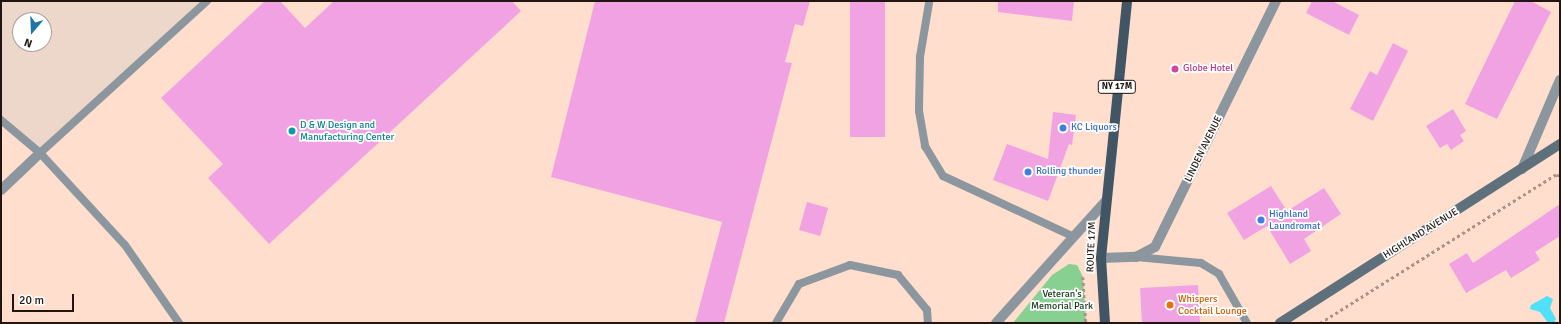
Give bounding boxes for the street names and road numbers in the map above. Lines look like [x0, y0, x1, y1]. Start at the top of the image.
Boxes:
road number: NY 17M [1097, 80, 1137, 94]
street label: LINDEN AVENUE [1183, 114, 1225, 184]
street label: HIGHLAND AVENUE [1381, 206, 1461, 262]
street label: ROUTE 17M [1085, 221, 1099, 273]

